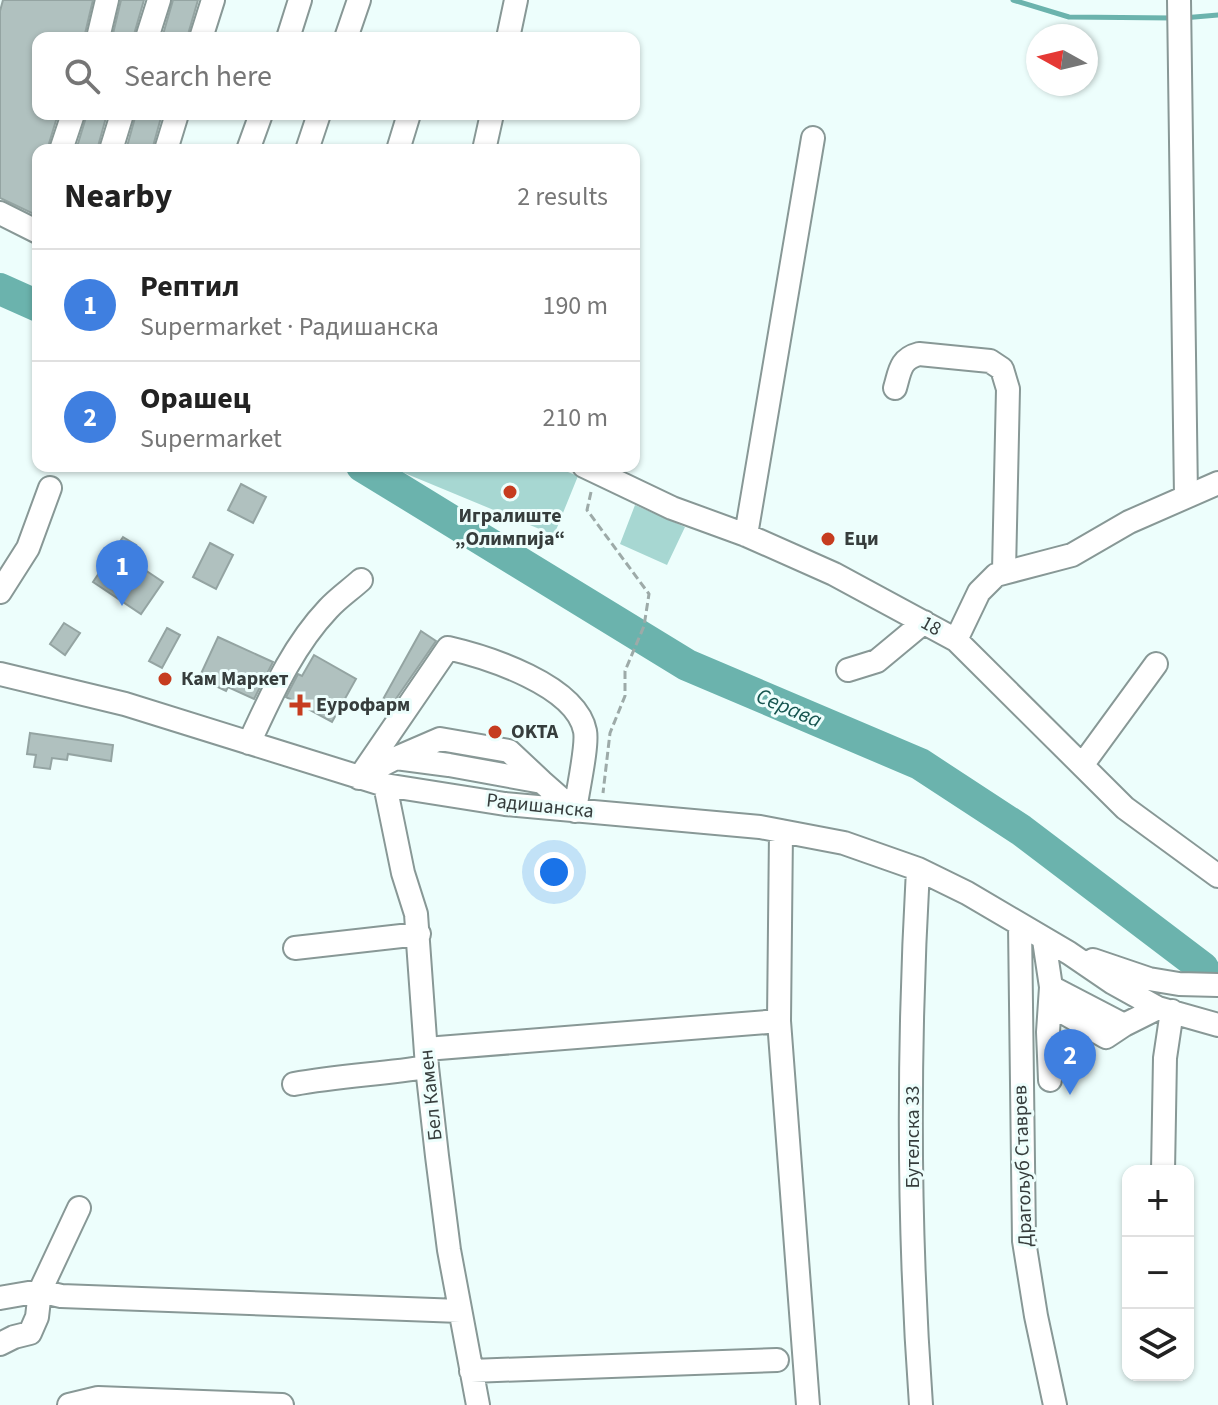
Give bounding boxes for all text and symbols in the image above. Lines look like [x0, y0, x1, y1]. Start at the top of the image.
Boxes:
north arrow [1026, 24, 1098, 96]
search box [32, 32, 640, 120]
icon: search [60, 54, 104, 98]
text: Search here [124, 55, 272, 98]
text: Nearby [64, 172, 172, 221]
text: 2 results [517, 178, 608, 215]
text: Рептил [140, 265, 239, 308]
text: 1 [83, 287, 97, 324]
text: 190 m [542, 287, 608, 324]
text: Supermarket · Радишанска [140, 308, 439, 345]
text: Орашец [140, 377, 251, 420]
text: 2 [83, 399, 97, 436]
text: 210 m [542, 399, 608, 436]
text: Supermarket [140, 420, 282, 457]
marker: Игралиште „Олимпија“ [501, 483, 519, 501]
place label: Игралиште „Олимпија“ [455, 502, 565, 553]
place label: Еци [844, 525, 879, 553]
marker: Еци [819, 530, 837, 548]
pin: 1 [96, 540, 148, 606]
street label: 18 [916, 609, 947, 643]
place label: Кам Маркет [181, 665, 289, 693]
marker: Кам Маркет [156, 670, 174, 688]
water label: Серава [751, 680, 827, 736]
place label: Еурофарм [316, 691, 410, 719]
marker: Еурофарм [291, 696, 309, 714]
place label: OKTA [511, 718, 559, 746]
marker: OKTA [486, 723, 504, 741]
street label: Радишанска [485, 786, 595, 826]
your location [534, 852, 574, 892]
pin: 2 [1044, 1029, 1096, 1095]
street label: Бел Камен [412, 1048, 450, 1142]
street label: Драгољуб Ставрев [1006, 1085, 1040, 1247]
street label: Бутелска 33 [899, 1086, 927, 1188]
map controls [1122, 1165, 1194, 1381]
button: + [1122, 1165, 1194, 1237]
button: − [1122, 1237, 1194, 1309]
button: layers [1122, 1309, 1194, 1381]

